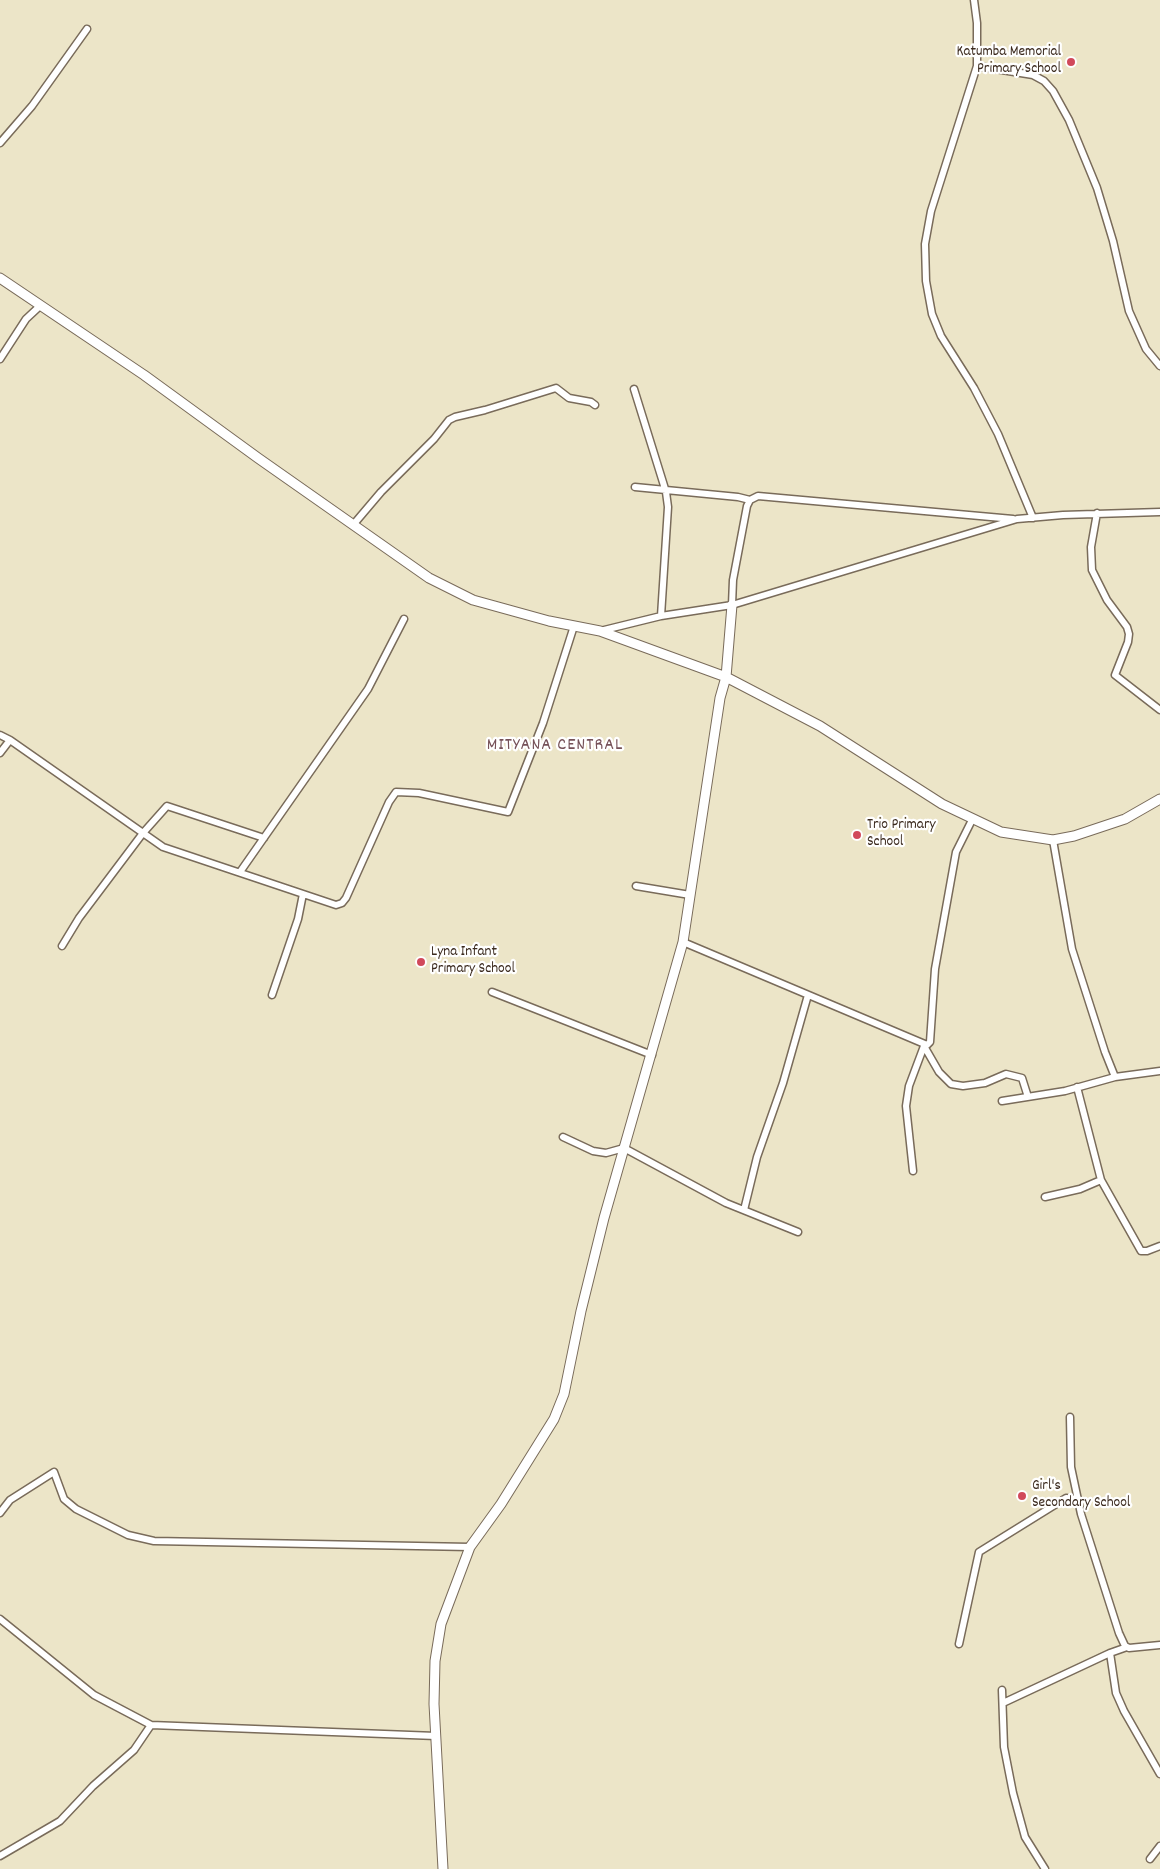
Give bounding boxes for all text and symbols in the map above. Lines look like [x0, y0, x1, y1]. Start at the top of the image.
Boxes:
place label: Katumba Memorial Primary School [956, 44, 1061, 79]
marker: Katumba Memorial Primary School [1065, 56, 1077, 68]
district label: MITYANA CENTRAL [485, 736, 625, 758]
place label: Trio Primary School [867, 817, 936, 852]
marker: Trio Primary School [851, 829, 863, 841]
place label: Lyna Infant Primary School [431, 944, 515, 979]
marker: Lyna Infant Primary School [415, 956, 427, 968]
place label: Girl's Secondary School [1032, 1478, 1130, 1513]
marker: Girl's Secondary School [1016, 1490, 1028, 1502]

